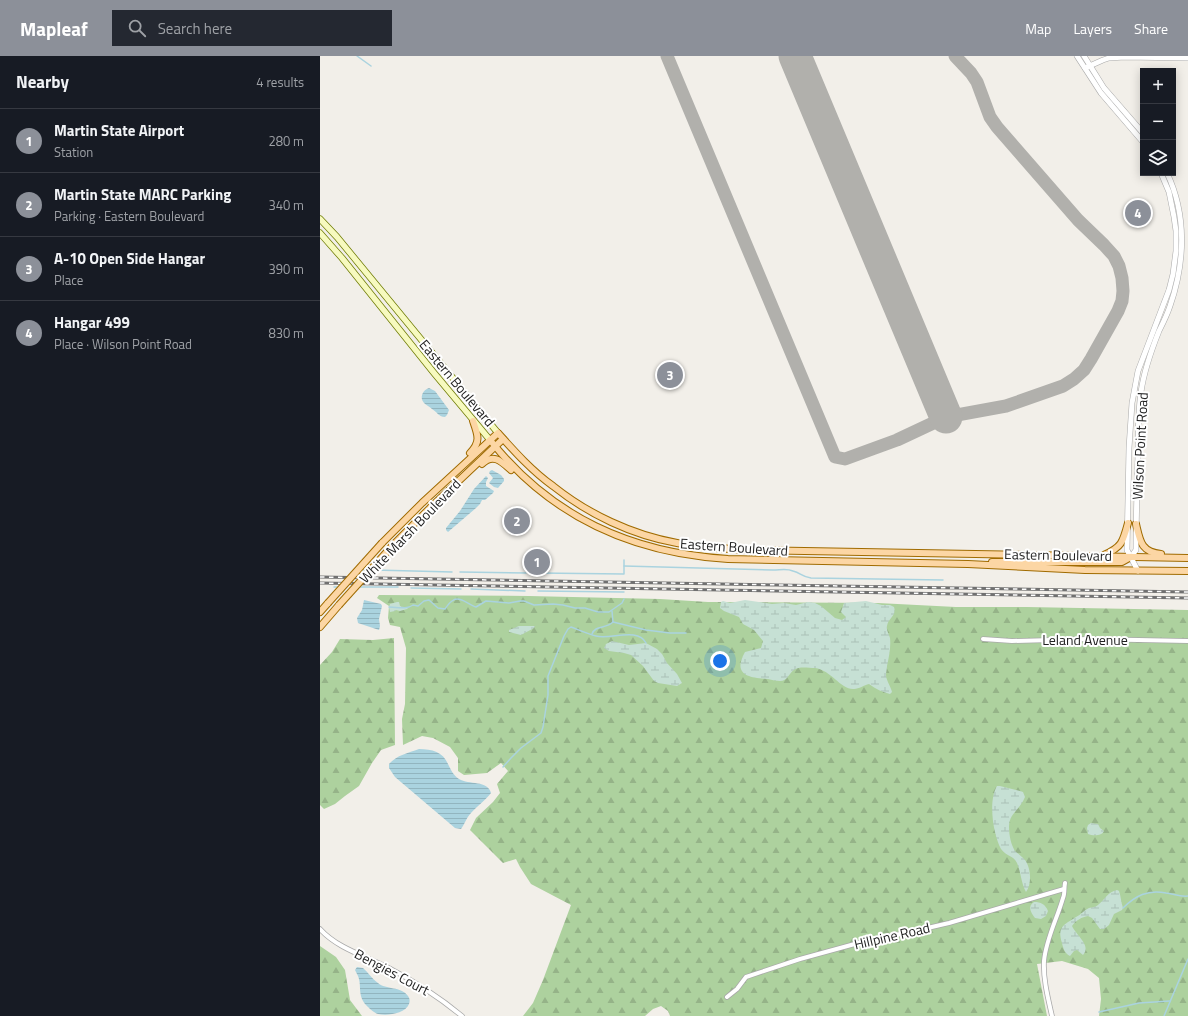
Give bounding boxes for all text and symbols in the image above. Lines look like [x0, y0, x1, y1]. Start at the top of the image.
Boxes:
search box [112, 10, 392, 46]
text: Mapleaf [20, 14, 88, 43]
icon: search [126, 17, 148, 39]
text: Search here [158, 17, 232, 40]
text: Map [1025, 18, 1051, 39]
text: Layers [1073, 18, 1112, 39]
text: Share [1134, 18, 1168, 39]
map controls [1140, 68, 1176, 176]
button: + [1140, 68, 1176, 104]
text: Nearby [16, 69, 69, 95]
text: 4 results [256, 72, 304, 92]
button: − [1140, 104, 1176, 140]
text: Martin State Airport [54, 119, 184, 142]
text: 1 [25, 131, 33, 151]
text: 280 m [268, 131, 304, 151]
button: layers [1140, 140, 1176, 176]
text: Station [54, 142, 93, 162]
text: Martin State MARC Parking [54, 183, 231, 206]
text: 2 [25, 195, 33, 215]
text: 340 m [268, 195, 304, 215]
pin: 4 [1125, 198, 1151, 228]
text: Parking · Eastern Boulevard [54, 206, 204, 226]
text: A-10 Open Side Hangar [54, 247, 205, 270]
text: 3 [25, 259, 33, 279]
text: 390 m [268, 259, 304, 279]
text: Place [54, 270, 83, 290]
text: Hangar 499 [54, 311, 130, 334]
text: 4 [25, 323, 33, 343]
text: 830 m [268, 323, 304, 343]
text: Place · Wilson Point Road [54, 334, 192, 354]
street label: Eastern Boulevard [415, 335, 500, 431]
pin: 3 [657, 360, 683, 390]
street label: Wilson Point Road [1126, 392, 1153, 500]
street label: White Marsh Boulevard [354, 474, 465, 588]
pin: 2 [504, 506, 530, 536]
street label: Eastern Boulevard [679, 532, 789, 561]
street label: Eastern Boulevard [1004, 543, 1112, 566]
pin: 1 [524, 547, 550, 577]
street label: Leland Avenue [1042, 629, 1128, 650]
your location [710, 651, 730, 671]
street label: Hillpine Road [852, 917, 932, 954]
street label: Bengies Court [351, 943, 434, 1000]

